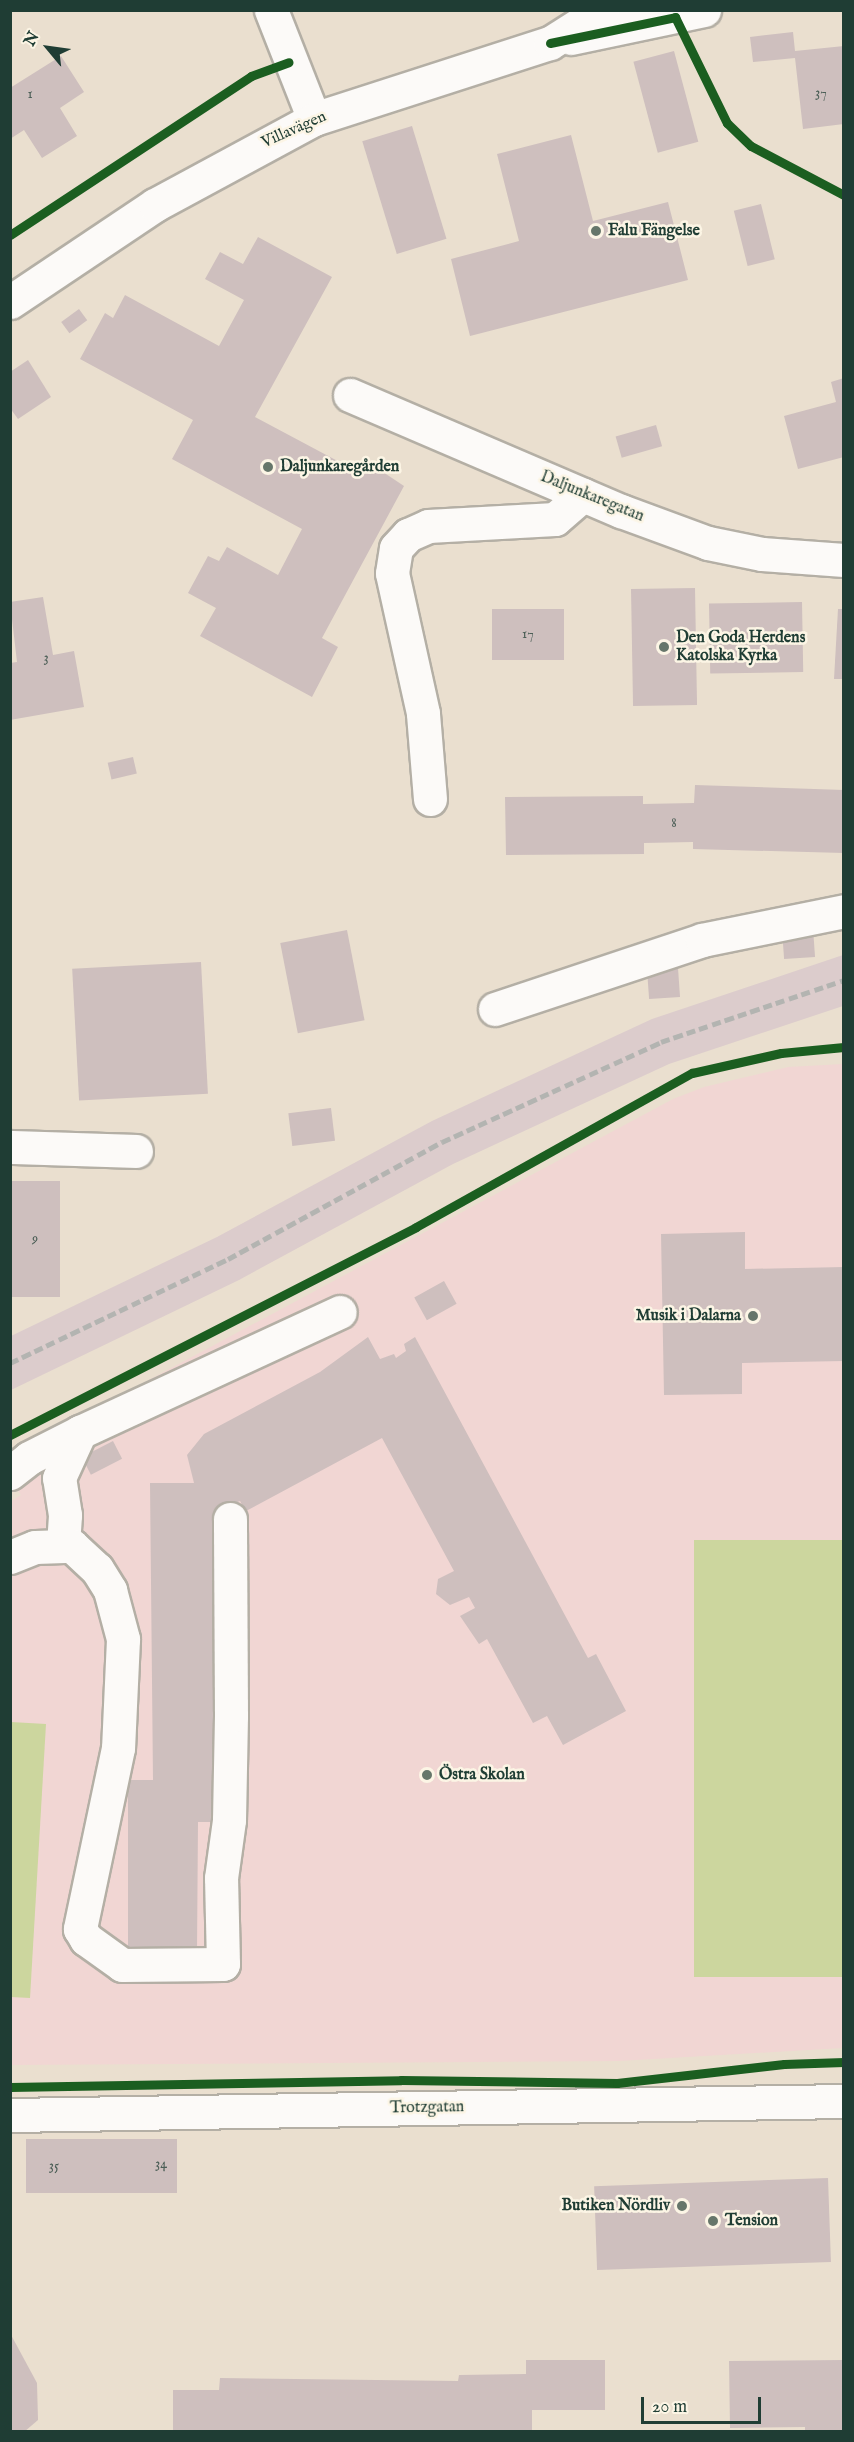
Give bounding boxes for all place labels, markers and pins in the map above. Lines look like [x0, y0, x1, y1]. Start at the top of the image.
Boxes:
place label: Falu Fängelse [608, 221, 700, 241]
marker: Falu Fängelse [589, 224, 603, 238]
place label: Daljunkaregården [280, 457, 399, 477]
marker: Daljunkaregården [261, 460, 275, 474]
place label: Den Goda Herdens Katolska Kyrka [676, 628, 805, 666]
marker: Den Goda Herdens Katolska Kyrka [657, 640, 671, 654]
place label: Musik i Dalarna [636, 1306, 741, 1326]
marker: Musik i Dalarna [746, 1309, 760, 1323]
place label: Östra Skolan [439, 1765, 525, 1785]
marker: Östra Skolan [420, 1768, 434, 1782]
place label: Butiken Nördliv [561, 2196, 670, 2216]
marker: Butiken Nördliv [675, 2199, 689, 2213]
place label: Tension [725, 2211, 778, 2231]
marker: Tension [706, 2214, 720, 2228]

